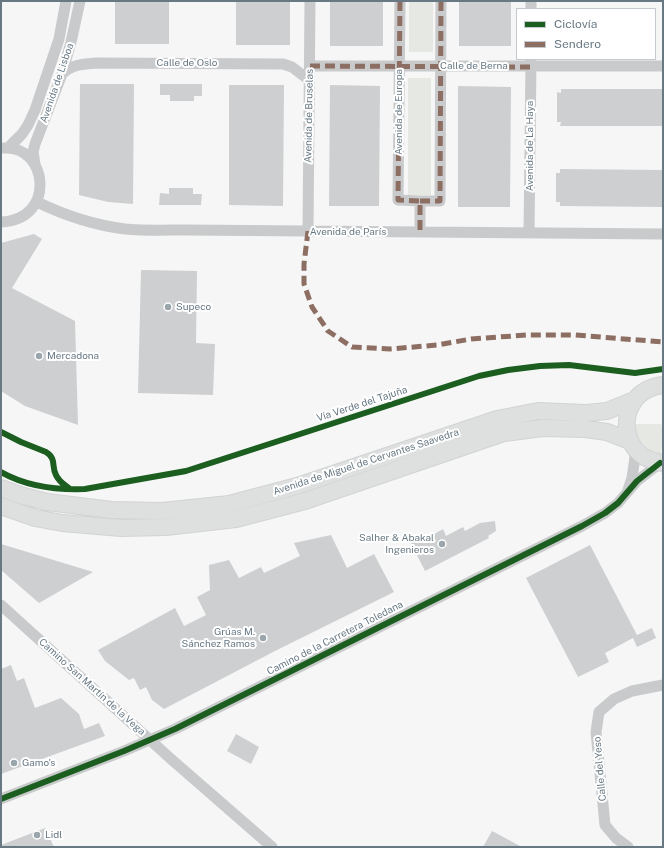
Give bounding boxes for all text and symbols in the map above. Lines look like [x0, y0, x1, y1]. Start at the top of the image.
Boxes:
legend [516, 8, 656, 60]
text: Ciclovía [554, 17, 597, 31]
text: Sendero [554, 37, 601, 51]
street label: Avenida de Lisboa [38, 41, 76, 125]
street label: Calle de Oslo [157, 57, 217, 69]
street label: Calle de Berna [440, 60, 508, 72]
street label: Avenida de Bruselas [302, 69, 316, 163]
street label: Avenida de Europa [393, 69, 405, 155]
street label: Avenida de La Haya [524, 101, 536, 191]
street label: Avenida de París [310, 226, 386, 238]
place label: Supeco [176, 301, 211, 313]
marker: Supeco [163, 302, 173, 312]
place label: Mercadona [47, 350, 99, 362]
marker: Mercadona [34, 351, 44, 361]
street label: Vía Verde del Tajuña [315, 384, 409, 424]
street label: Avenida de Miguel de Cervantes Saavedra [272, 426, 460, 498]
place label: Salher & Abakal Ingenieros [359, 532, 434, 556]
marker: Salher & Abakal Ingenieros [437, 539, 447, 549]
street label: Camino de la Carretera Toledana [265, 598, 405, 678]
place label: Grúas M. Sánchez Ramos [182, 626, 255, 650]
marker: Grúas M. Sánchez Ramos [258, 633, 268, 643]
street label: Camino San Martín de la Vega [36, 636, 148, 738]
street label: Calle del Yeso [591, 736, 609, 802]
place label: Gamo's [22, 757, 55, 769]
marker: Gamo's [9, 758, 19, 768]
place label: Lidl [45, 829, 62, 841]
marker: Lidl [32, 830, 42, 840]

